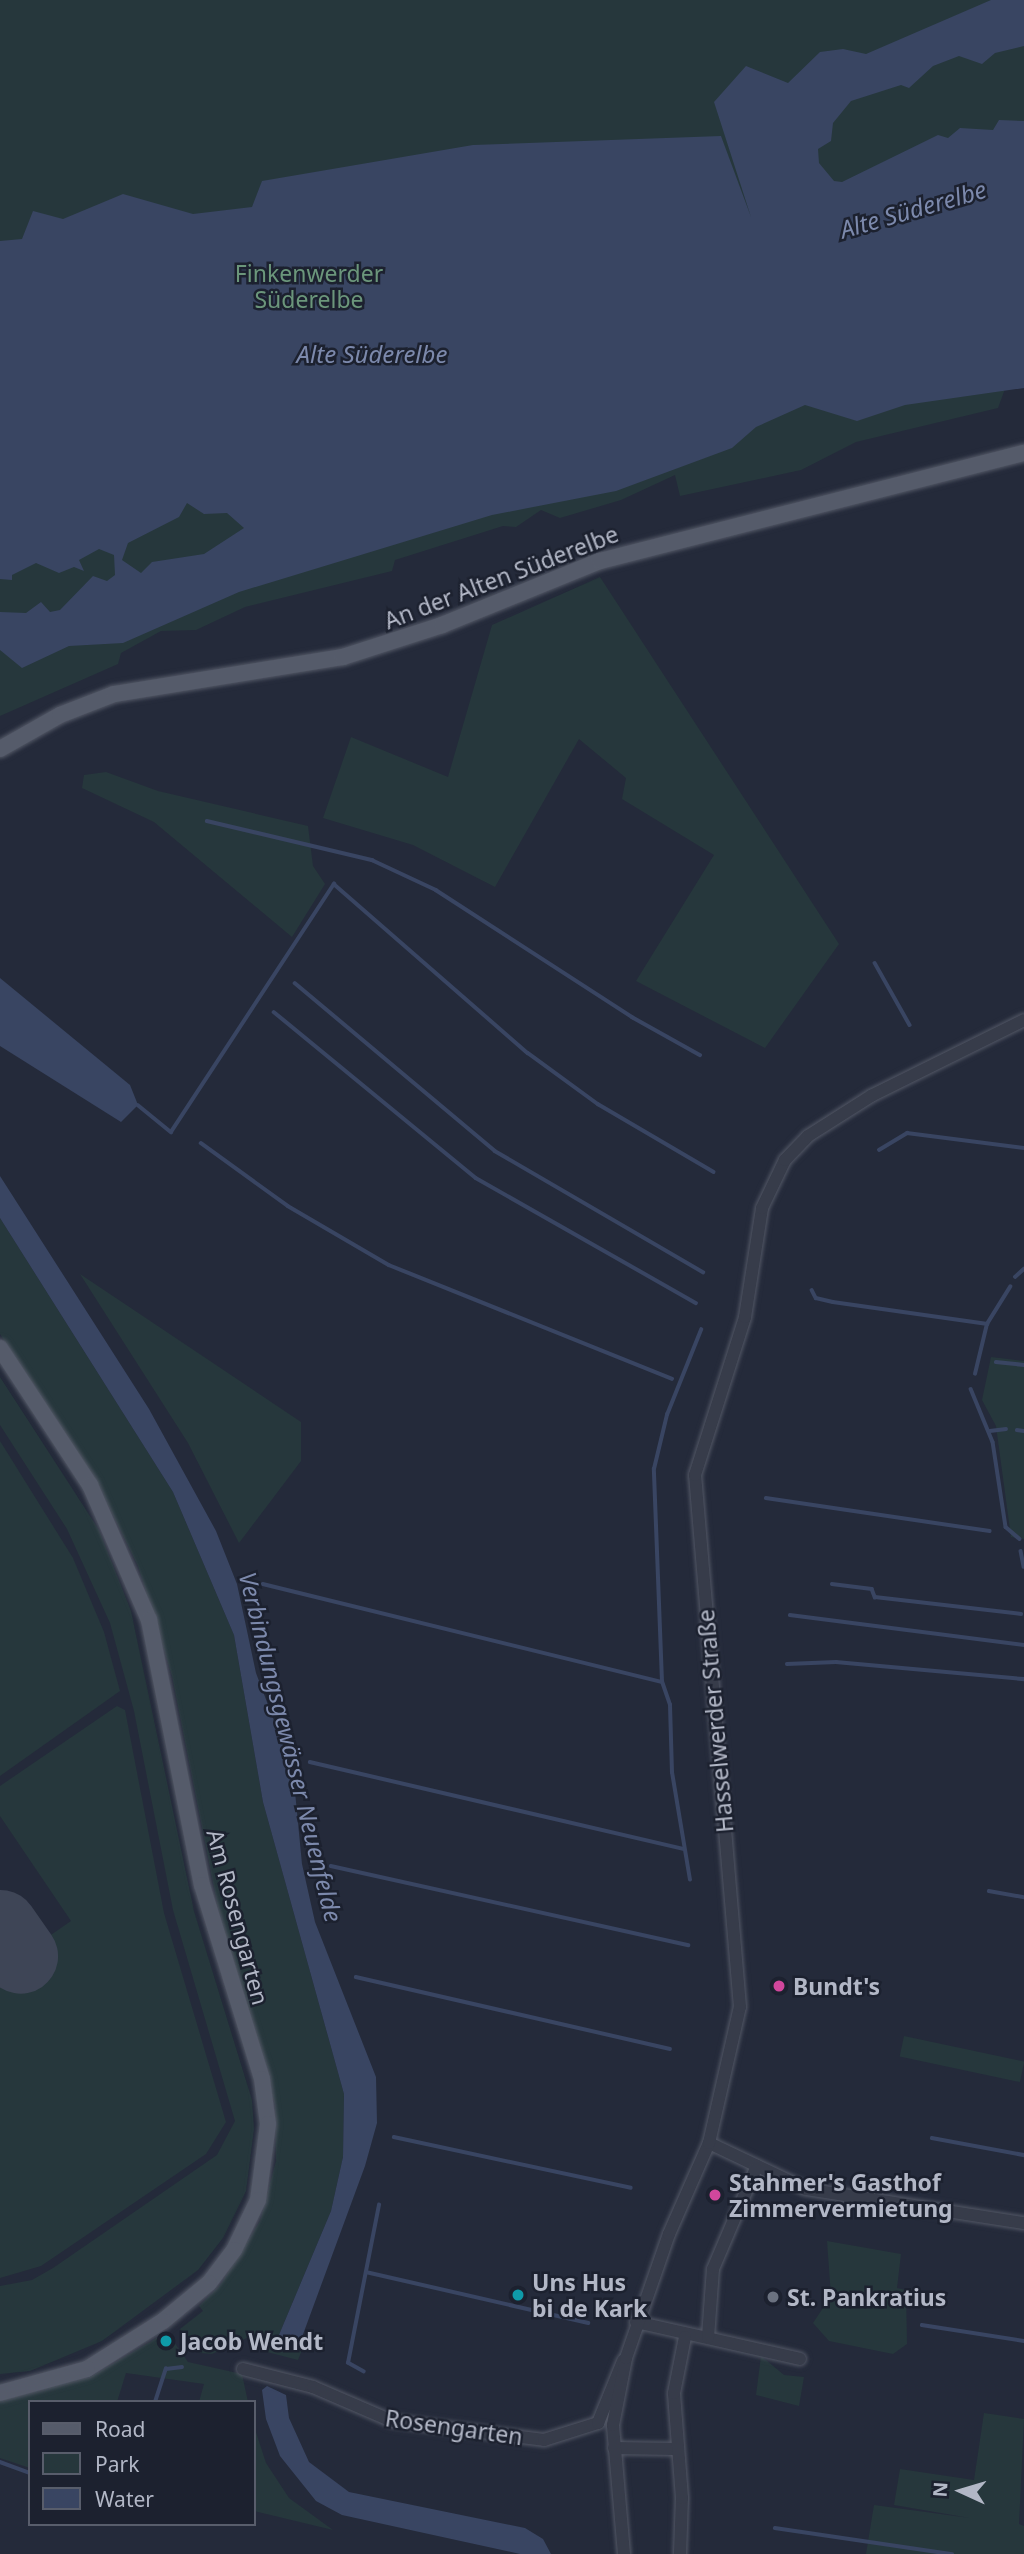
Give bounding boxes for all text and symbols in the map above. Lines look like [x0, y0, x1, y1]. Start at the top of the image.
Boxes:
water label: Alte Süderelbe [837, 174, 989, 244]
park label: Finkenwerder Süderelbe [235, 259, 383, 313]
water label: Alte Süderelbe [297, 340, 447, 368]
street label: An der Alten Süderelbe [380, 520, 622, 634]
water label: Verbindungsgewässer Neuenfelde [234, 1569, 348, 1925]
street label: Hasselwerder Straße [691, 1608, 739, 1834]
street label: Am Rosengarten [201, 1826, 275, 2008]
place label: Bundt's [793, 1972, 880, 2000]
marker: Bundt's [771, 1978, 787, 1994]
place label: Stahmer's Gasthof Zimmervermietung [729, 2168, 953, 2222]
marker: Stahmer's Gasthof Zimmervermietung [707, 2187, 723, 2203]
place label: Uns Hus bi de Kark [532, 2268, 647, 2322]
place label: St. Pankratius [787, 2283, 946, 2311]
marker: Uns Hus bi de Kark [510, 2287, 526, 2303]
marker: St. Pankratius [765, 2289, 781, 2305]
place label: Jacob Wendt [180, 2327, 323, 2355]
marker: Jacob Wendt [158, 2333, 174, 2349]
legend [28, 2400, 256, 2526]
street label: Rosengarten [384, 2404, 524, 2450]
text: Road [95, 2415, 145, 2443]
text: Park [95, 2450, 139, 2478]
north arrow [926, 2456, 996, 2526]
text: N [927, 2481, 954, 2498]
text: Water [95, 2485, 154, 2513]

